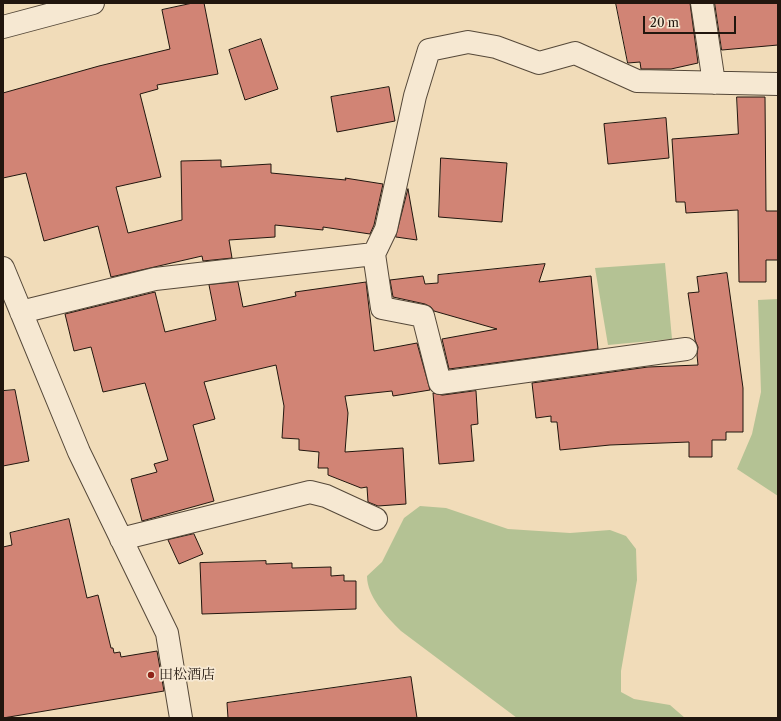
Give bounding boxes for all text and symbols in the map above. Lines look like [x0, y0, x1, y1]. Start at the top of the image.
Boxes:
scale bar [645, 8, 738, 34]
text: 20 m [650, 15, 679, 30]
place label: 田松酒店 [159, 667, 215, 683]
marker: 田松酒店 [146, 670, 156, 680]

